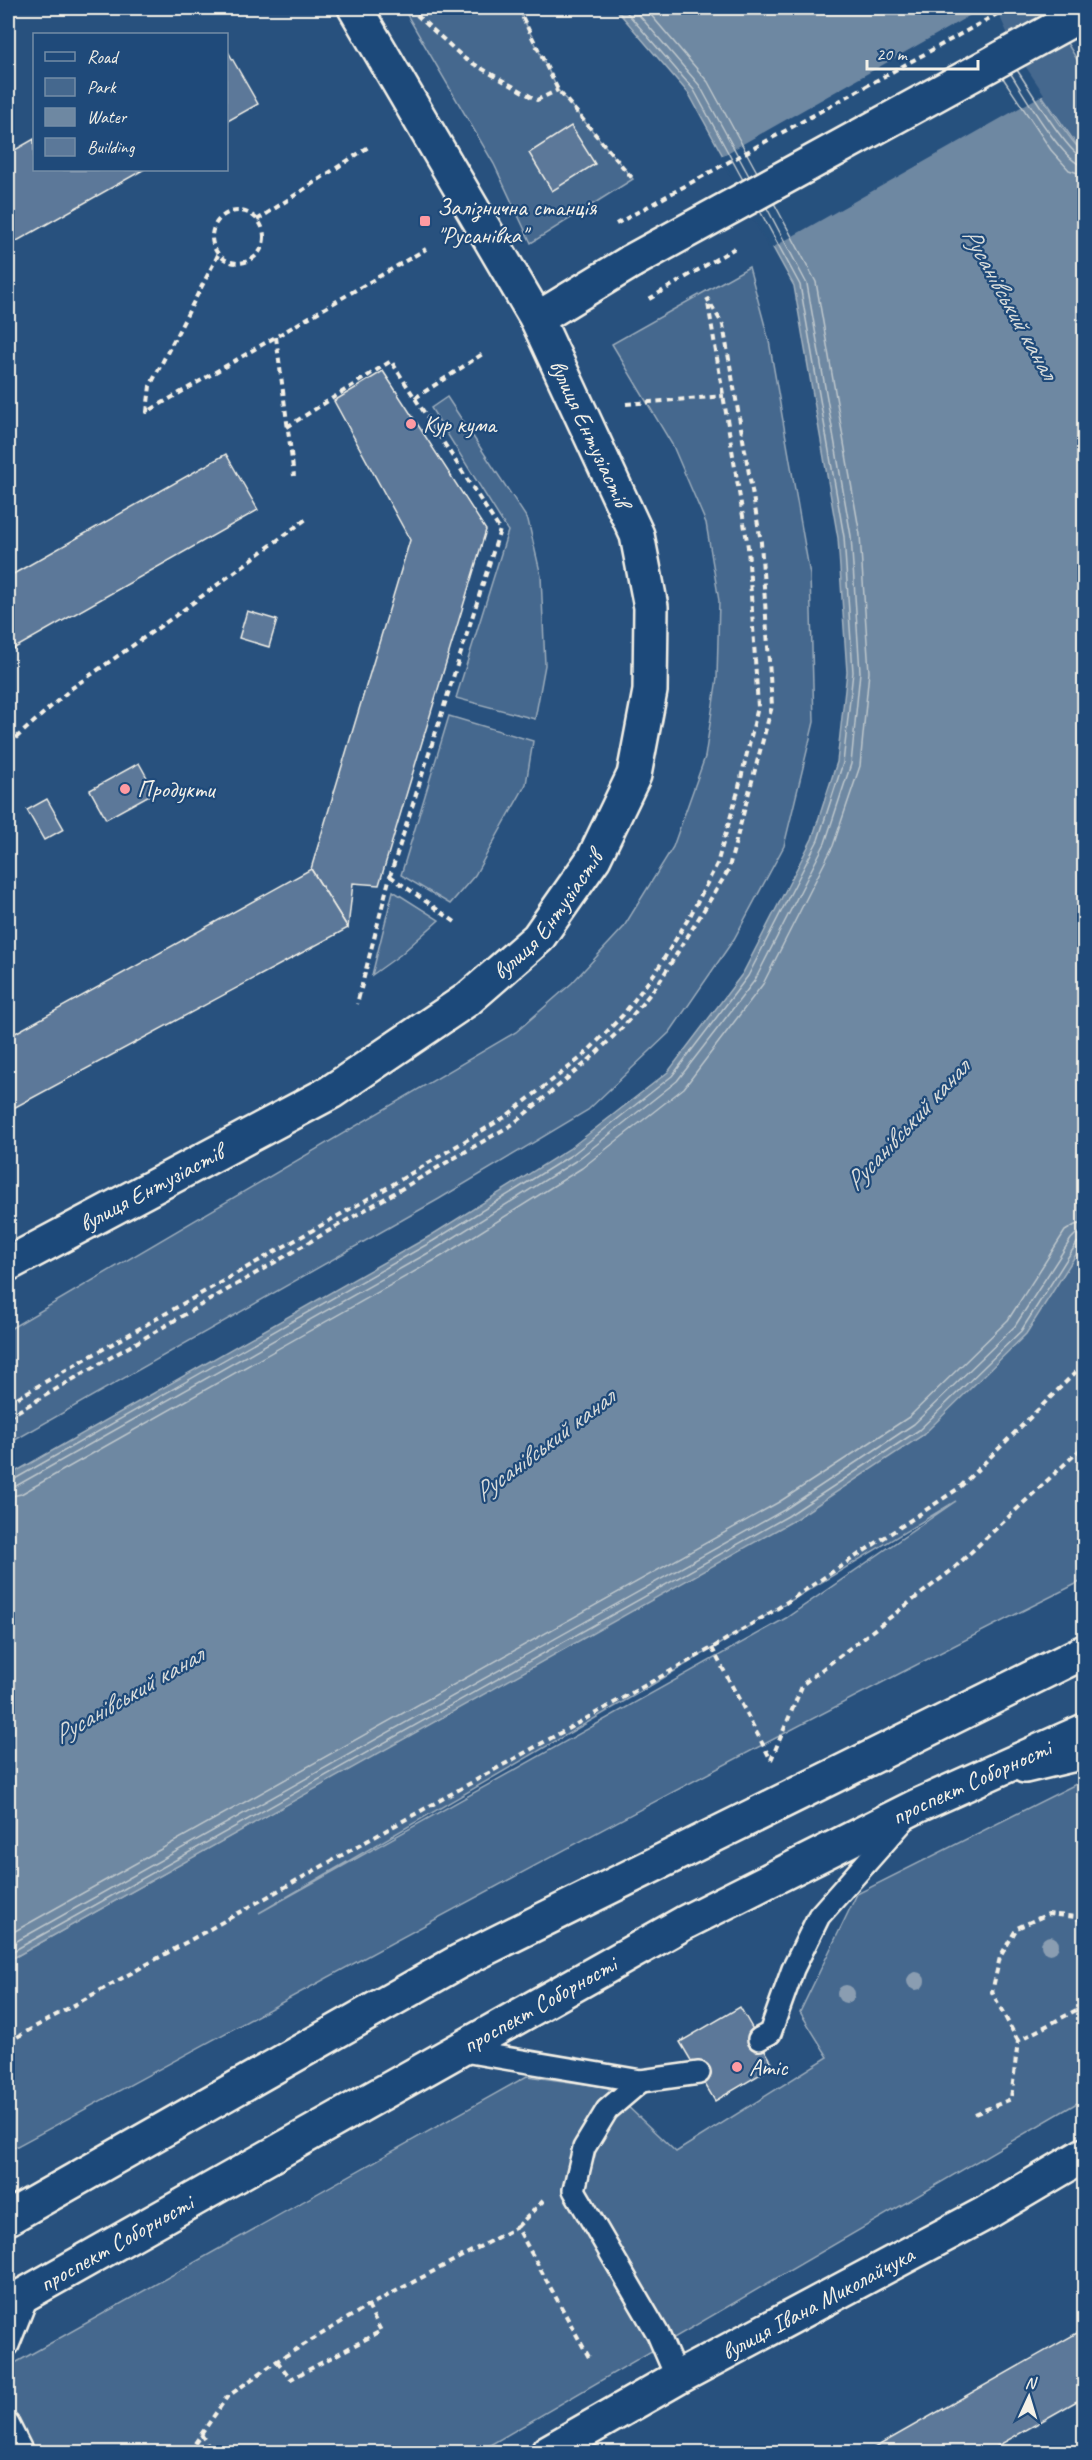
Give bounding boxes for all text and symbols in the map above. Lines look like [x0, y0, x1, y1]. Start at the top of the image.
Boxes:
legend [33, 33, 228, 171]
scale bar [867, 33, 978, 71]
text: 20 m [876, 43, 909, 65]
text: Road [87, 46, 120, 68]
text: Park [87, 76, 117, 98]
text: Water [87, 106, 128, 128]
text: Building [87, 136, 136, 158]
place label: Залізнична станція "Русанівка" [437, 192, 598, 250]
marker: Залізнична станція "Русанівка" [418, 214, 432, 228]
water label: Русанівський канал [955, 222, 1067, 388]
street label: вулиця Ентузіастів [543, 355, 640, 517]
place label: Кур кума [423, 409, 498, 439]
marker: Кур кума [404, 417, 418, 431]
place label: Продукти [137, 774, 217, 804]
marker: Продукти [118, 782, 132, 796]
street label: вулиця Ентузіастів [486, 841, 612, 986]
water label: Русанівський канал [838, 1049, 979, 1198]
street label: вулиця Ентузіастів [74, 1134, 233, 1239]
water label: Русанівський канал [467, 1379, 625, 1509]
water label: Русанівський канал [47, 1637, 213, 1751]
street label: проспект Соборності [886, 1732, 1058, 1831]
street label: проспект Соборності [457, 1948, 624, 2060]
place label: Amic [749, 2052, 789, 2082]
marker: Amic [730, 2060, 744, 2074]
street label: проспект Соборності [34, 2187, 201, 2298]
street label: вулиця Івана Миколайчука [716, 2239, 920, 2367]
north arrow [999, 2367, 1059, 2427]
text: N [1024, 2373, 1039, 2394]

